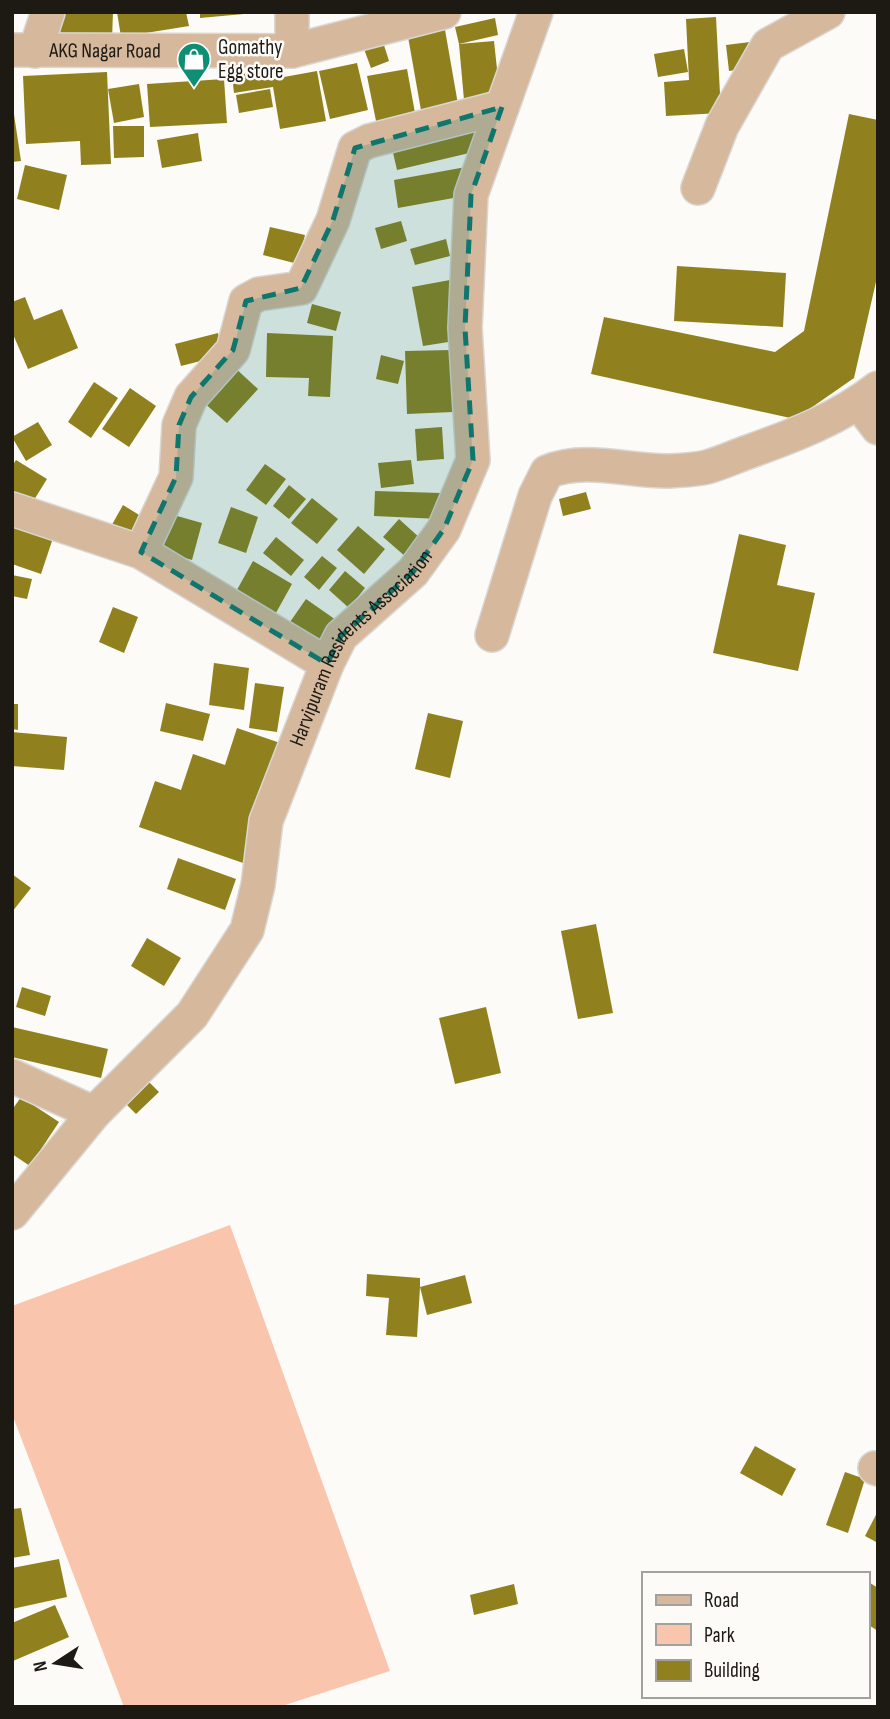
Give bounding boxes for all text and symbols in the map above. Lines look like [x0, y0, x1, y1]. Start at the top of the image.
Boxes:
place label: Gomathy Egg store [218, 35, 283, 84]
street label: AKG Nagar Road [48, 38, 161, 64]
shop icon: Gomathy Egg store [175, 40, 213, 89]
street label: Harvipuram Residents Association [284, 545, 438, 750]
legend [642, 1572, 869, 1698]
text: Road [704, 1588, 739, 1613]
text: Park [704, 1623, 735, 1648]
north arrow [21, 1628, 91, 1698]
text: Building [704, 1658, 760, 1683]
text: N [29, 1659, 53, 1674]

